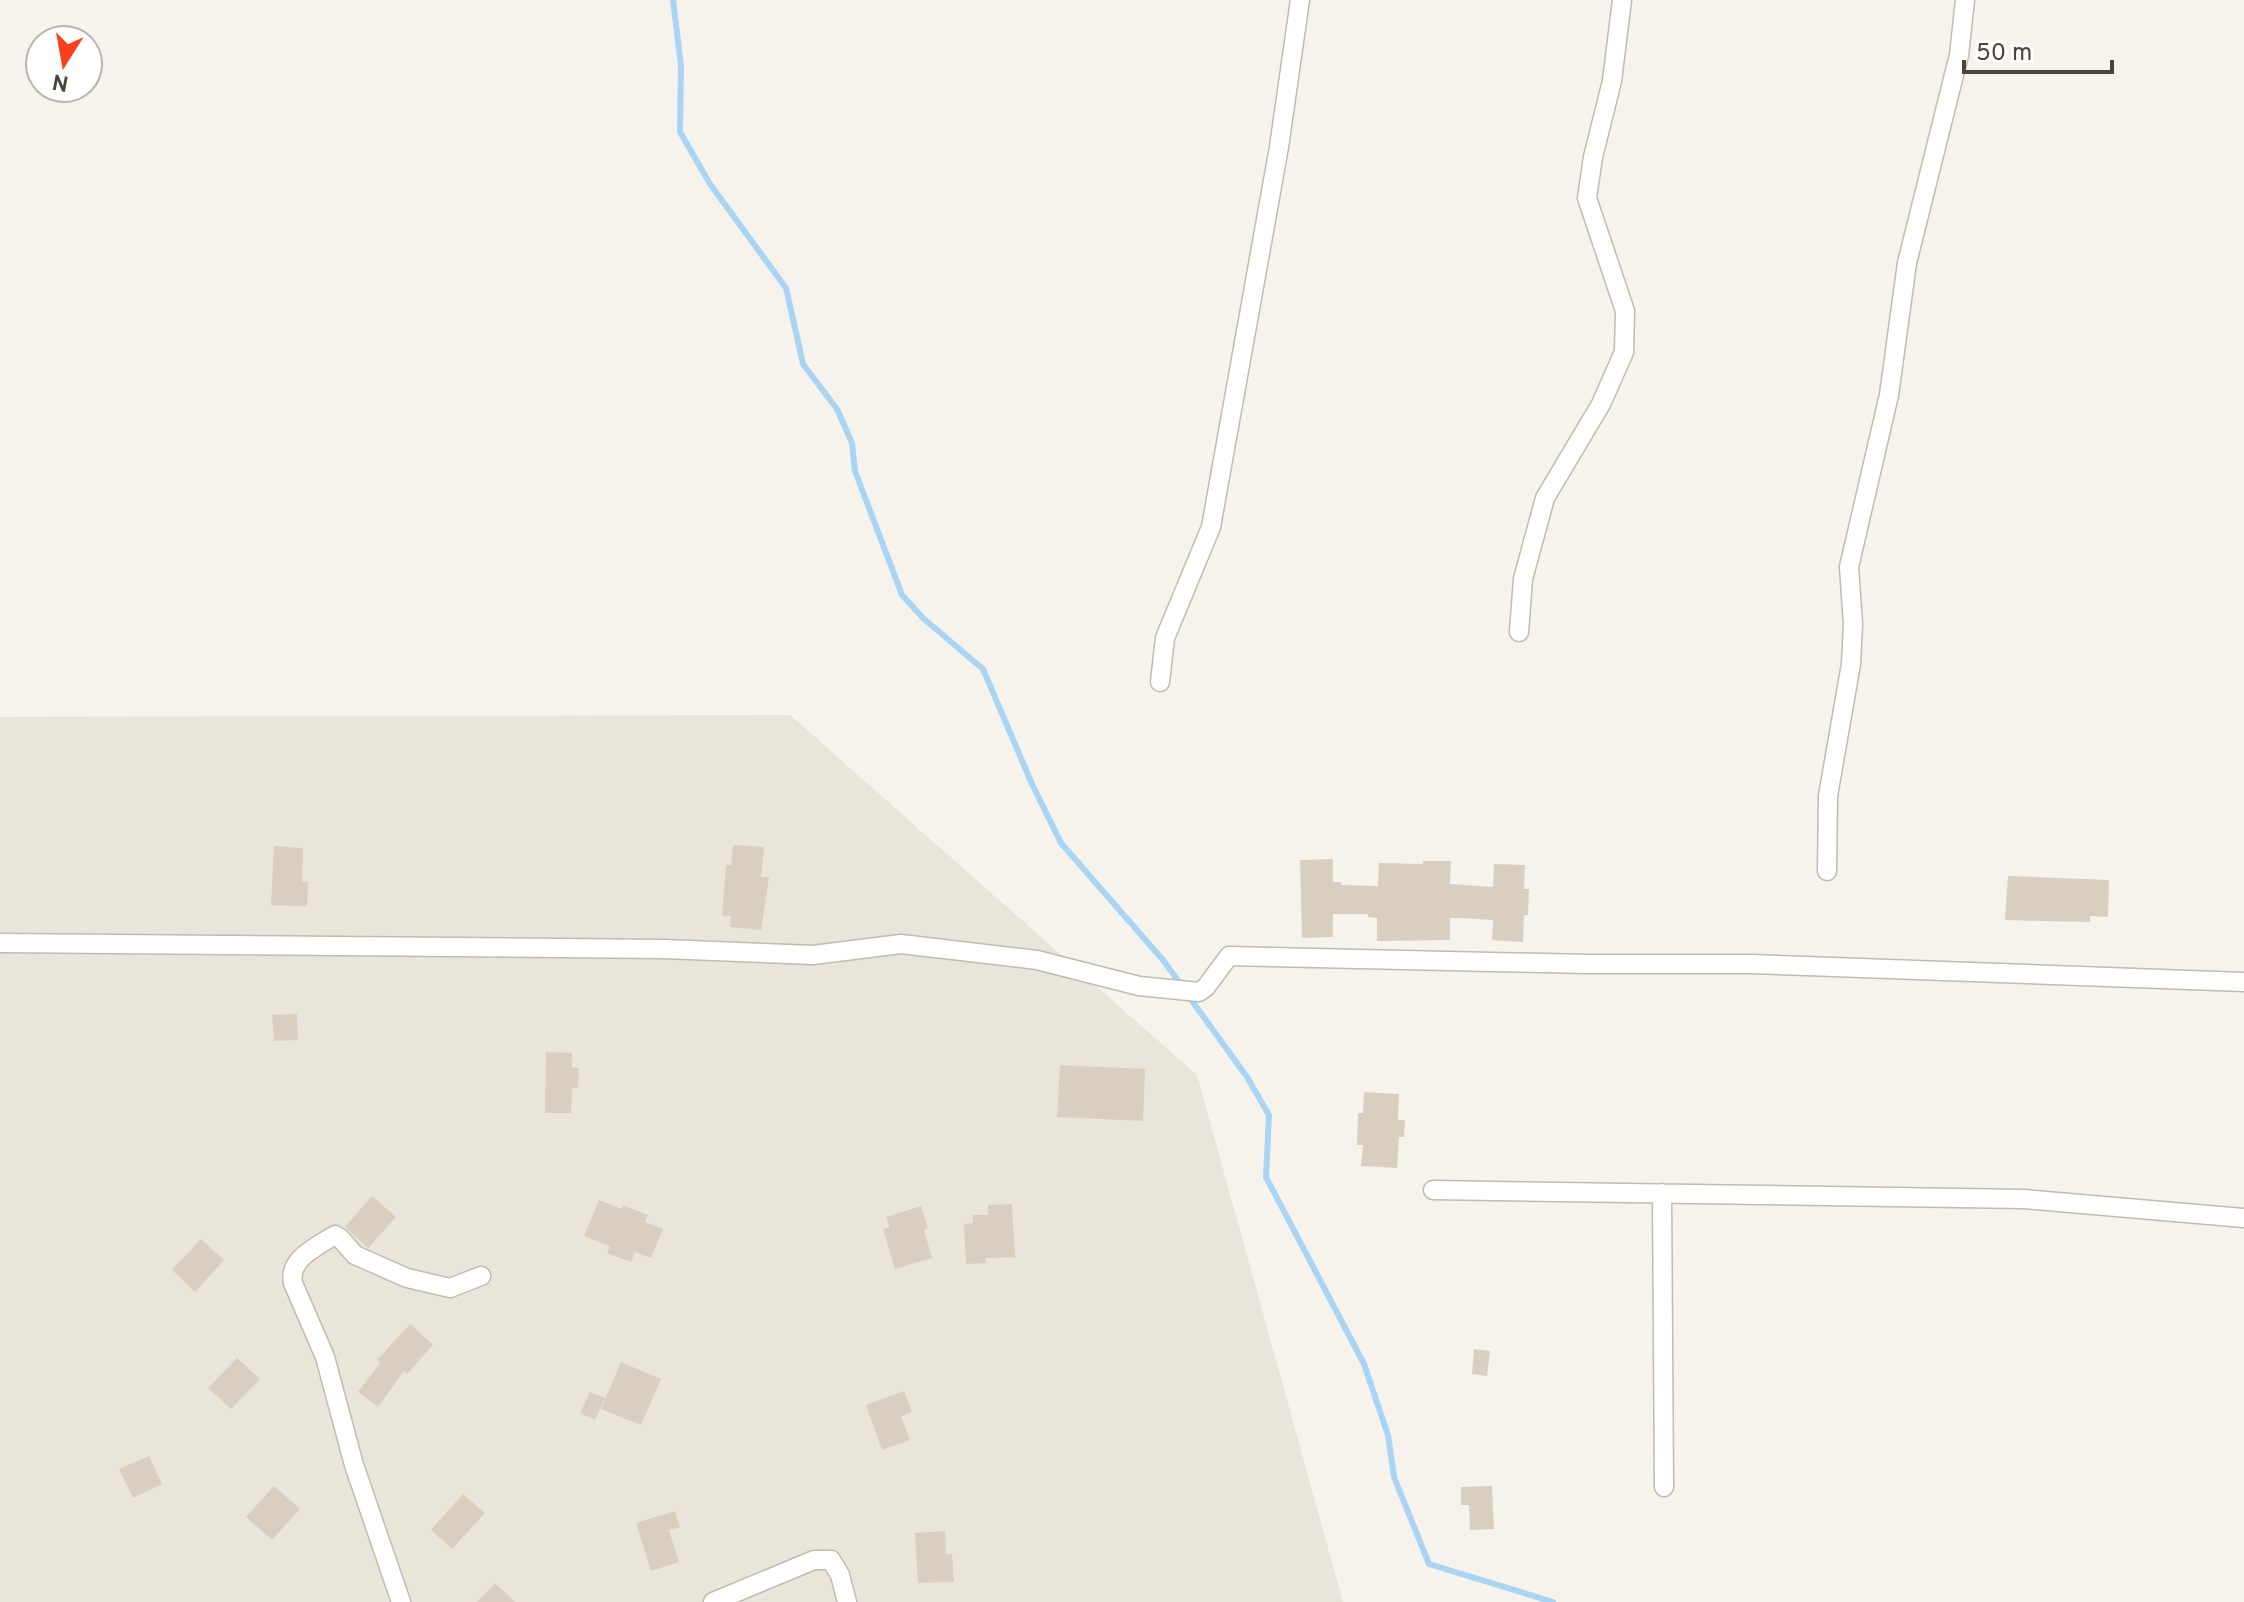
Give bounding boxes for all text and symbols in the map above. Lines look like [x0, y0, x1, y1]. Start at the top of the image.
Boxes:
north arrow [24, 24, 104, 104]
scale bar [1964, 24, 2112, 74]
text: 50 m [1976, 39, 2032, 69]
text: N [50, 66, 71, 96]

